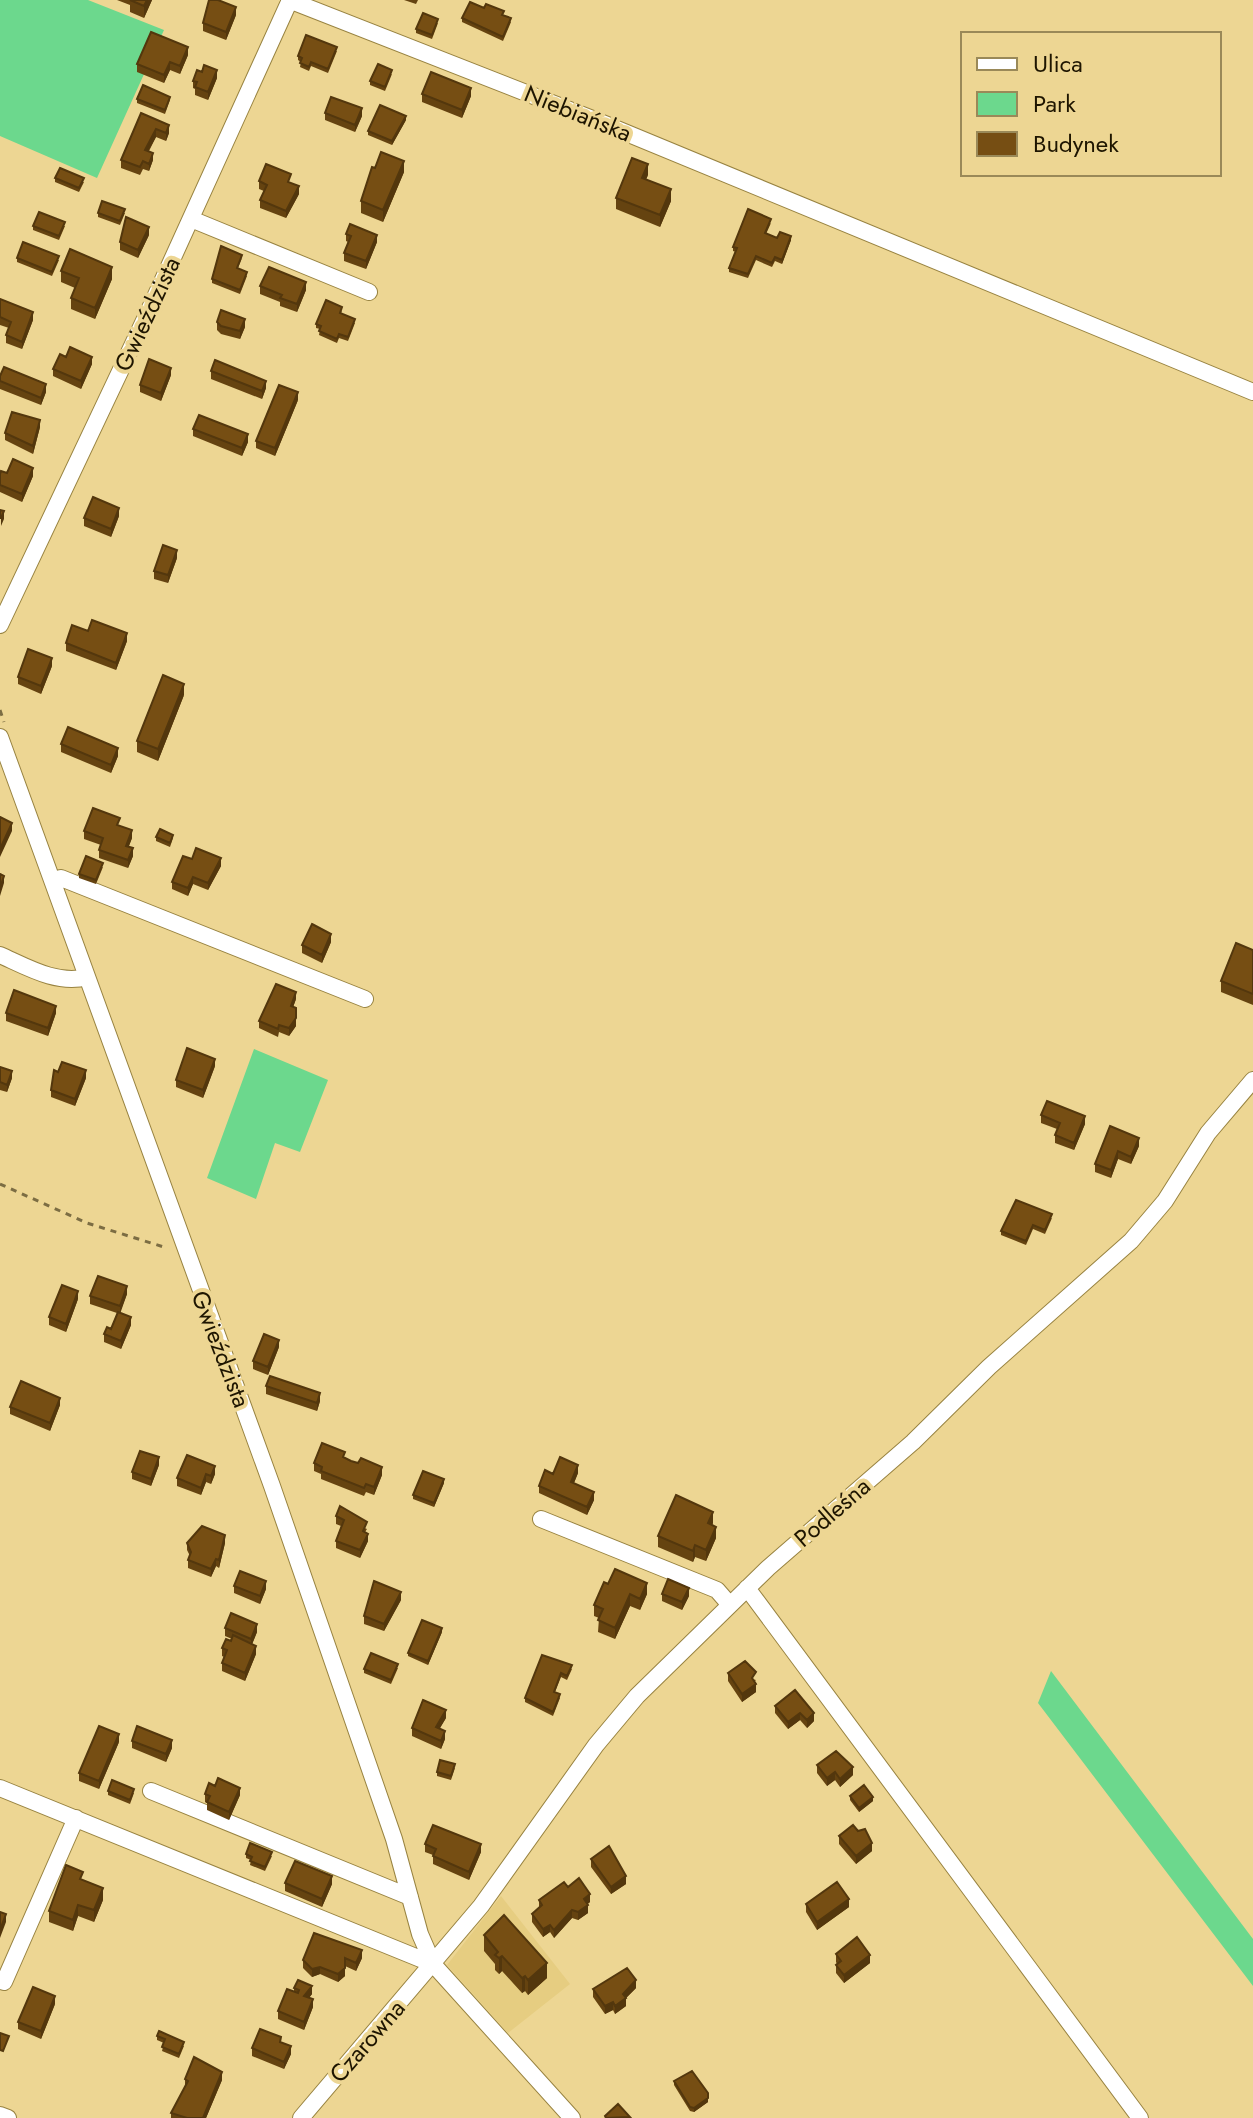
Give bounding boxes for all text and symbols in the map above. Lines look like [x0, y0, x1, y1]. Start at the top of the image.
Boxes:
legend [961, 32, 1221, 176]
text: Ulica [1033, 46, 1083, 81]
street label: Niebiańska [519, 76, 637, 150]
text: Park [1033, 86, 1076, 121]
text: Budynek [1033, 126, 1119, 161]
street label: Gwieździsta [105, 251, 189, 377]
street label: Gwieździsta [183, 1285, 259, 1413]
street label: Podleśna [786, 1469, 878, 1555]
street label: Czarowna [321, 1992, 413, 2090]

